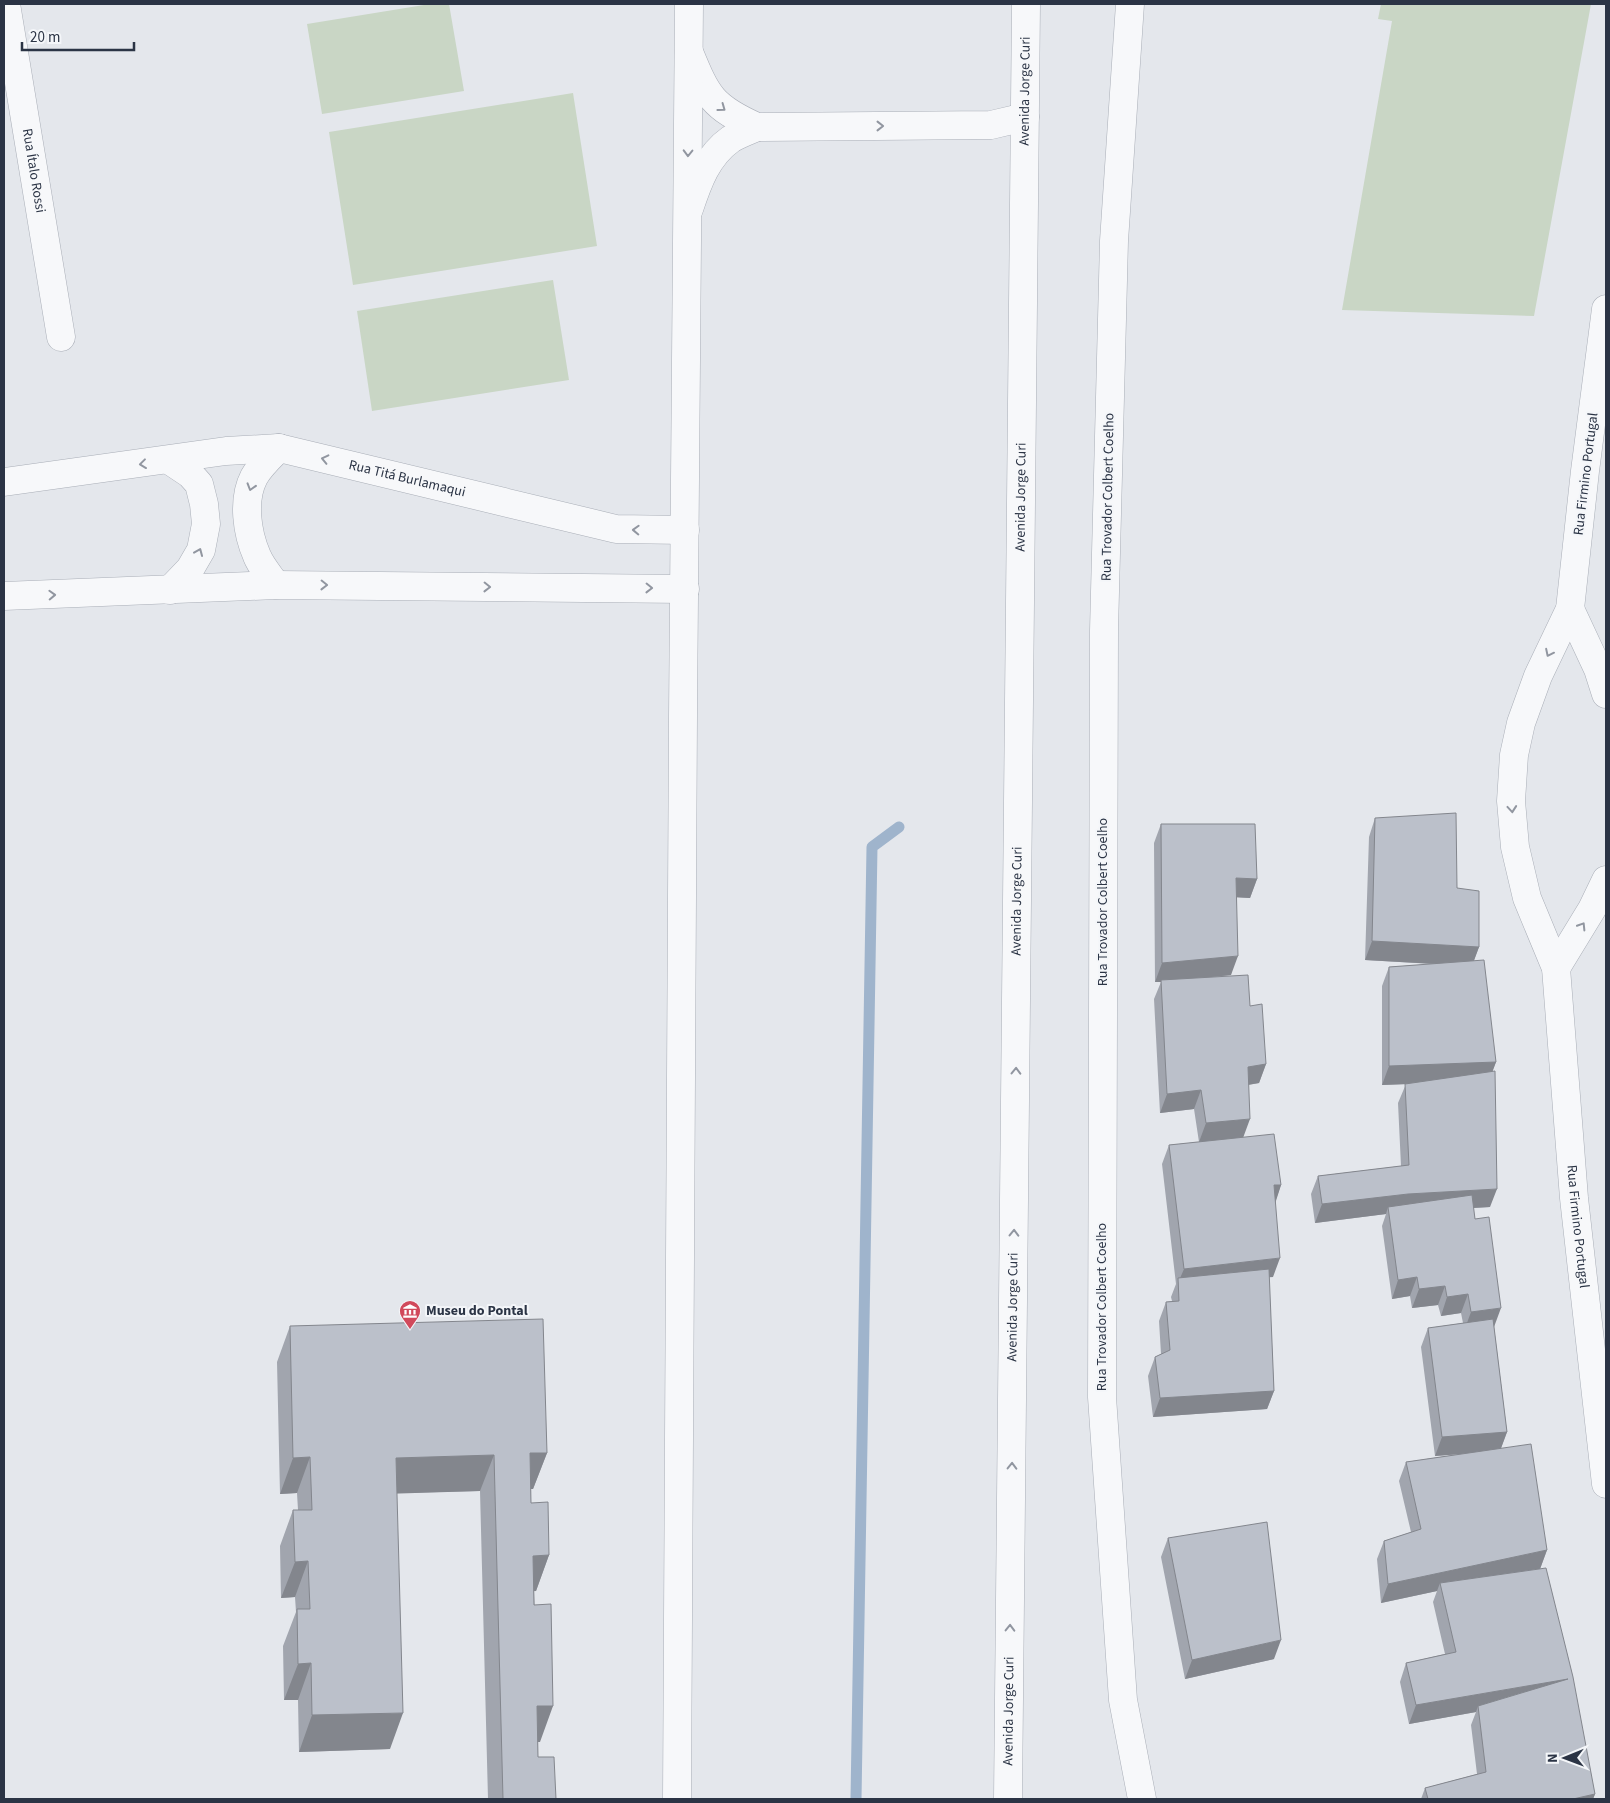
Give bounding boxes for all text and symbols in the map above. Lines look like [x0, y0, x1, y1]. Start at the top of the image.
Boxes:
scale bar [22, 20, 135, 52]
text: 20 m [30, 27, 60, 48]
street label: Avenida Jorge Curi [1015, 36, 1036, 146]
one-way arrow [716, 102, 726, 111]
one-way arrow [876, 121, 884, 131]
street label: Rua Ítalo Rossi [17, 127, 50, 214]
one-way arrow [683, 150, 693, 157]
street label: Rua Firmino Portugal [1569, 411, 1604, 537]
street label: Rua Trovador Colbert Coelho [1097, 413, 1119, 581]
street label: Avenida Jorge Curi [1011, 442, 1032, 552]
one-way arrow [320, 454, 329, 465]
street label: Rua Titá Burlamaqui [347, 455, 468, 502]
one-way arrow [139, 458, 147, 468]
one-way arrow [247, 482, 257, 491]
one-way arrow [632, 524, 640, 535]
one-way arrow [192, 548, 203, 557]
one-way arrow [321, 580, 329, 590]
one-way arrow [484, 582, 491, 592]
one-way arrow [646, 583, 654, 593]
one-way arrow [49, 589, 57, 600]
one-way arrow [1545, 648, 1555, 657]
one-way arrow [1506, 805, 1517, 813]
street label: Rua Trovador Colbert Coelho [1093, 818, 1113, 986]
street label: Avenida Jorge Curi [1006, 846, 1028, 956]
one-way arrow [1575, 923, 1585, 932]
one-way arrow [1011, 1066, 1021, 1074]
street label: Rua Firmino Portugal [1561, 1164, 1594, 1290]
street label: Rua Trovador Colbert Coelho [1092, 1223, 1112, 1391]
one-way arrow [1009, 1229, 1019, 1236]
street label: Avenida Jorge Curi [1002, 1252, 1023, 1362]
museum icon: Museu do Pontal [398, 1299, 422, 1330]
place label: Museu do Pontal [426, 1301, 528, 1321]
one-way arrow [1006, 1461, 1017, 1469]
one-way arrow [1005, 1624, 1015, 1632]
street label: Avenida Jorge Curi [998, 1656, 1019, 1766]
north arrow [1540, 1733, 1590, 1783]
text: N [1543, 1753, 1563, 1763]

